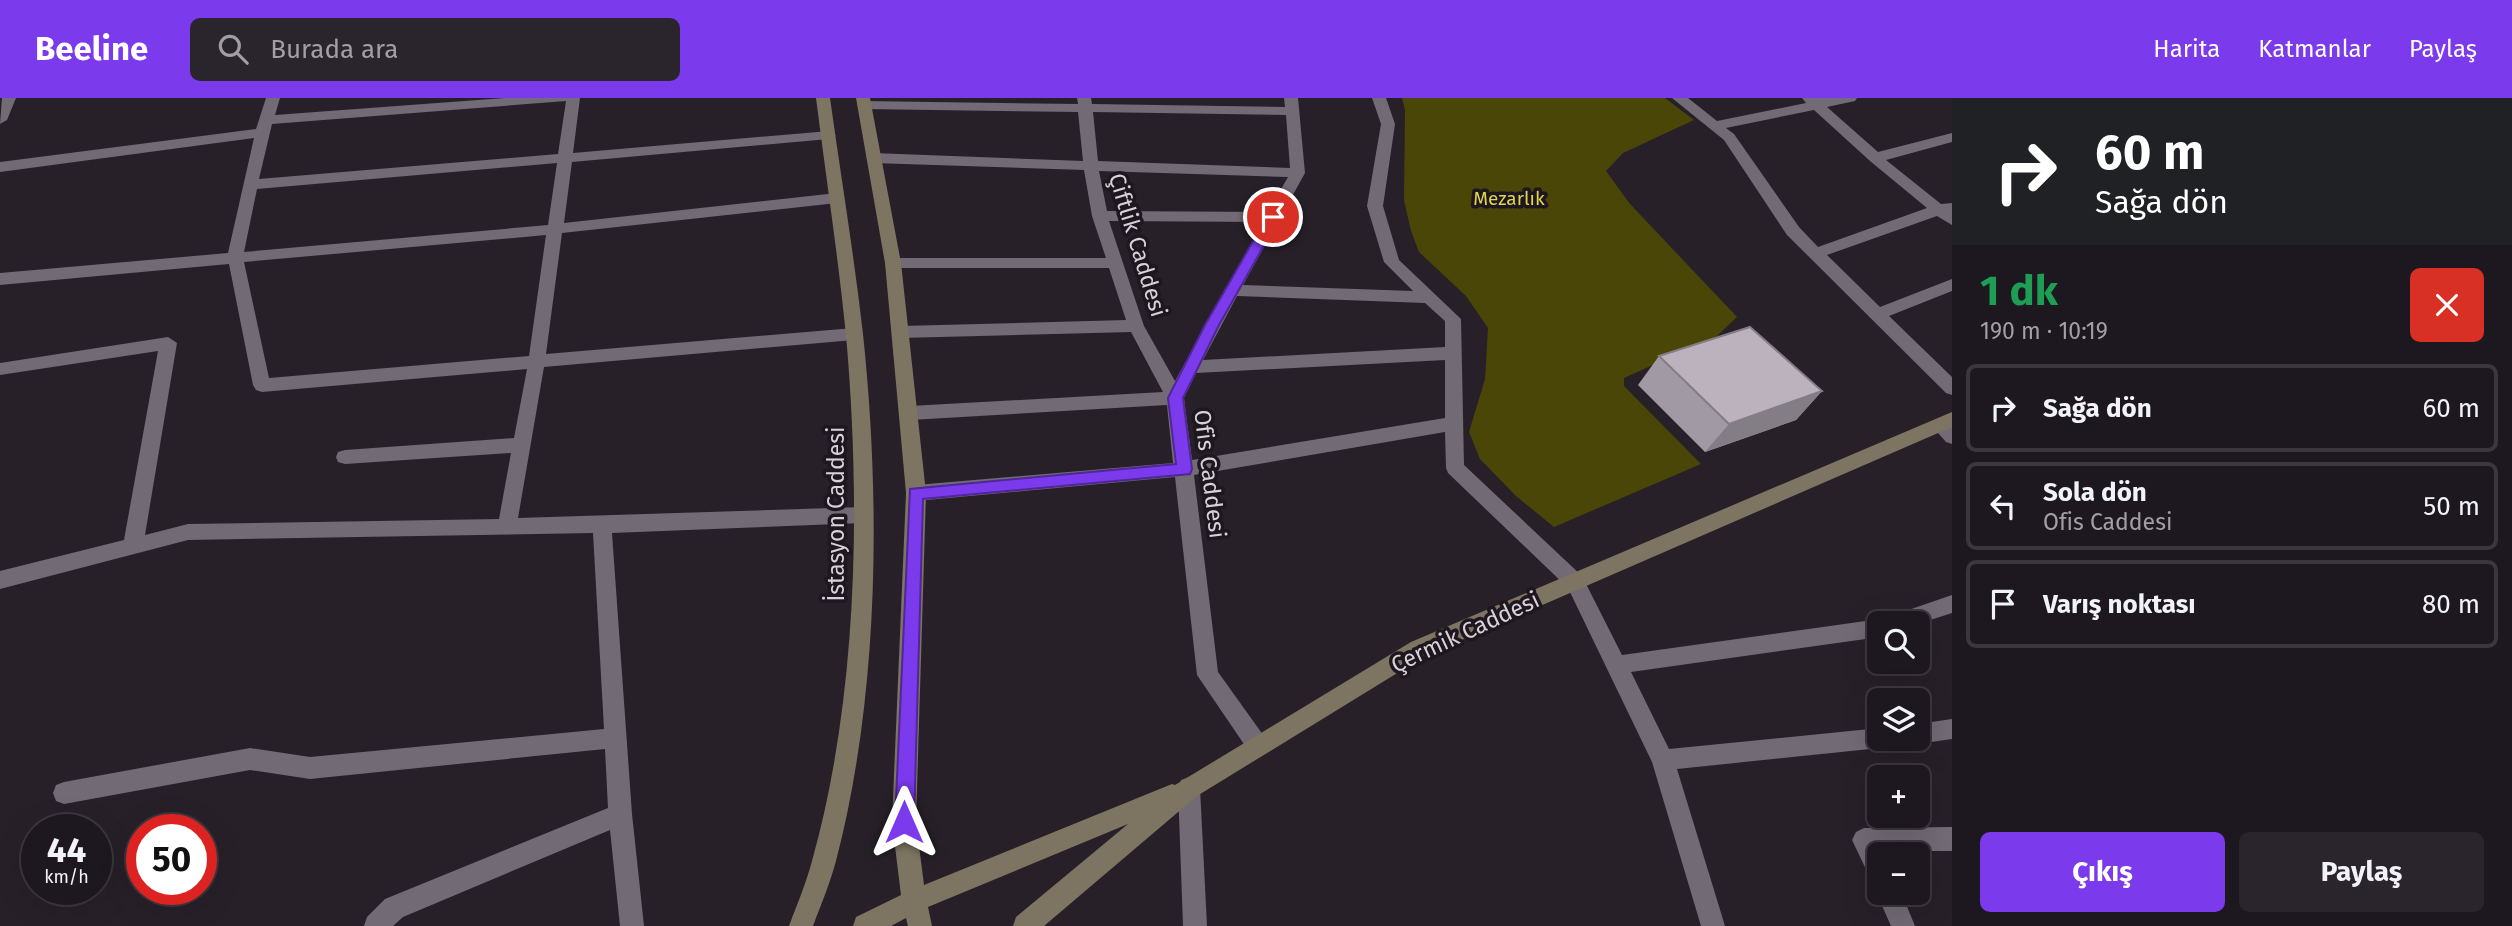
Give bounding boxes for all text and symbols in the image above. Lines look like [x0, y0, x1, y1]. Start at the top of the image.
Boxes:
search box [190, 18, 680, 81]
text: Beeline [35, 29, 148, 69]
icon: search [214, 30, 252, 68]
text: Burada ara [270, 34, 398, 65]
text: Harita [2153, 35, 2220, 63]
text: Katmanlar [2258, 35, 2371, 63]
text: Paylaş [2409, 35, 2477, 63]
text: 60 m [2095, 123, 2204, 182]
icon: right [1980, 126, 2071, 217]
street label: Çiftlik Caddesi [1103, 170, 1173, 320]
text: Sağa dön [2095, 183, 2228, 221]
pin [1243, 187, 1303, 247]
park label: Mezarlık [1473, 187, 1545, 210]
icon: arrive [1254, 198, 1292, 236]
text: 1 dk [1980, 266, 2058, 316]
button: close [2410, 268, 2484, 342]
text: 190 m · 10:19 [1980, 317, 2108, 345]
icon: right [1984, 389, 2022, 427]
text: Sağa dön [2043, 393, 2152, 424]
text: 60 m [2422, 393, 2480, 424]
street label: Ofis Caddesi [1188, 408, 1232, 540]
street label: İstasyon Caddesi [822, 427, 850, 601]
text: Sola dön [2043, 477, 2147, 508]
icon: left [1984, 487, 2022, 525]
text: 50 m [2423, 491, 2480, 522]
text: Ofis Caddesi [2043, 508, 2172, 536]
street label: Çermik Caddesi [1386, 585, 1544, 679]
icon: arrive [1984, 585, 2022, 623]
text: Varış noktası [2043, 589, 2196, 620]
text: 80 m [2422, 589, 2480, 620]
map controls [1867, 611, 1930, 905]
button: search [1867, 611, 1930, 674]
button: layers [1867, 688, 1930, 751]
button: + [1867, 765, 1930, 828]
position arrow [867, 785, 941, 859]
speed limit sign: 50 [126, 814, 217, 905]
text: 44 [47, 829, 86, 871]
button: Çıkış [1980, 832, 2225, 912]
button: Paylaş [2239, 832, 2484, 912]
button: − [1867, 842, 1930, 905]
text: km/h [44, 866, 89, 888]

